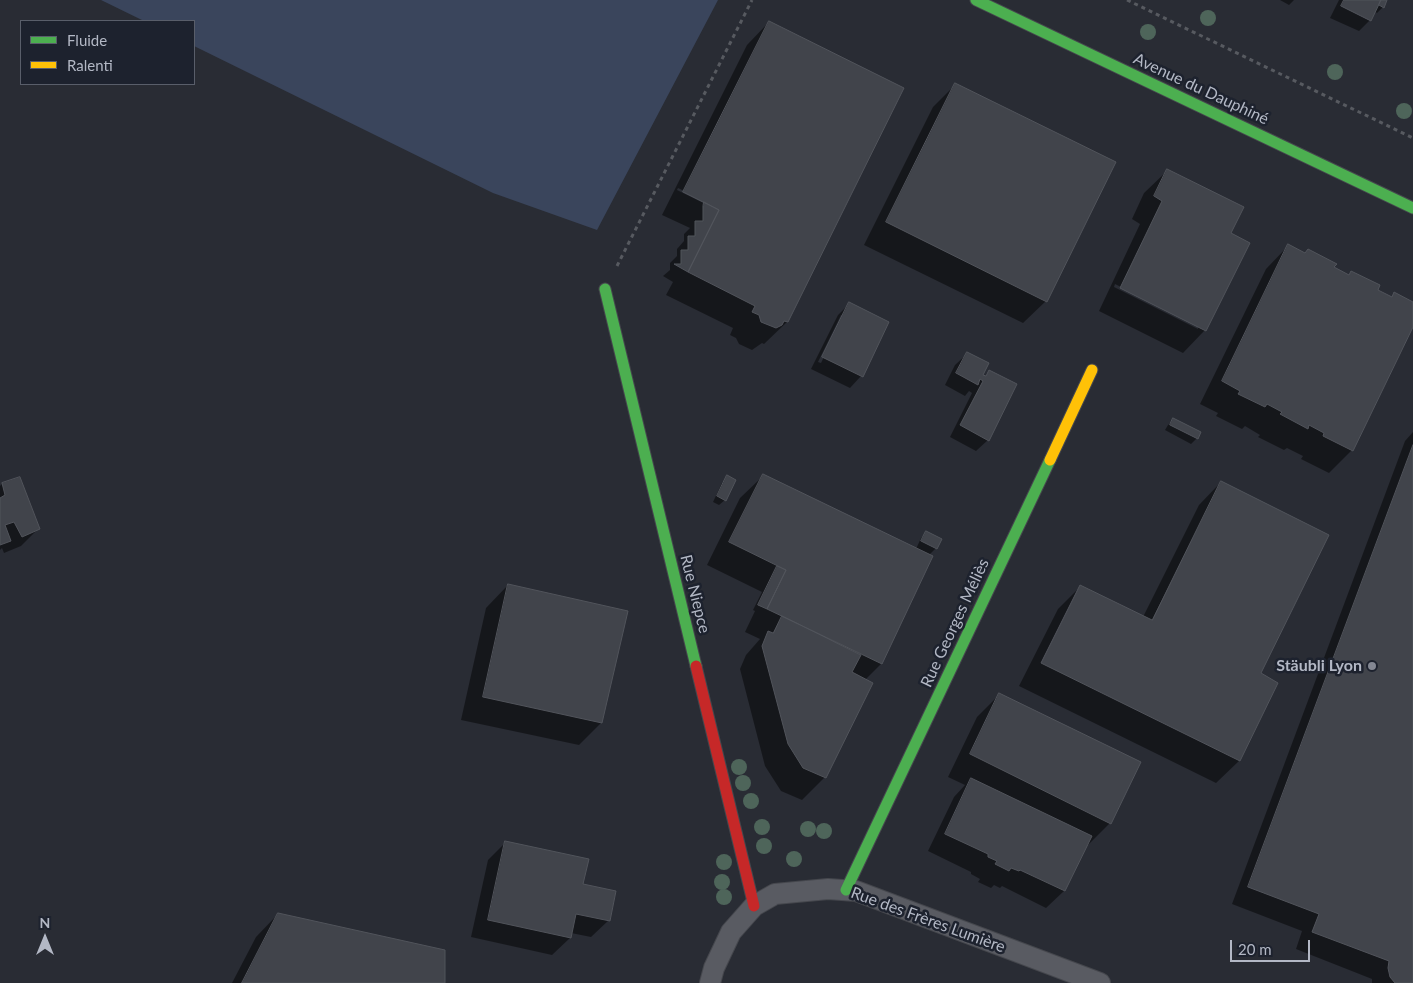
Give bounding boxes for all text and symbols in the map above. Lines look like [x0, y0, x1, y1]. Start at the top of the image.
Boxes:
legend [20, 20, 195, 85]
text: Fluide [67, 31, 107, 49]
street label: Avenue du Dauphiné [1130, 49, 1272, 129]
text: Ralenti [67, 56, 113, 74]
street label: Rue Niepce [676, 553, 714, 635]
street label: Rue Georges Méliès [917, 556, 993, 690]
place label: Stäubli Lyon [1276, 656, 1362, 676]
marker: Stäubli Lyon [1366, 660, 1378, 672]
street label: Rue des Frères Lumière [848, 883, 1008, 957]
north arrow [20, 913, 70, 963]
text: N [40, 914, 50, 931]
scale bar [1233, 930, 1313, 962]
text: 20 m [1238, 940, 1272, 958]

